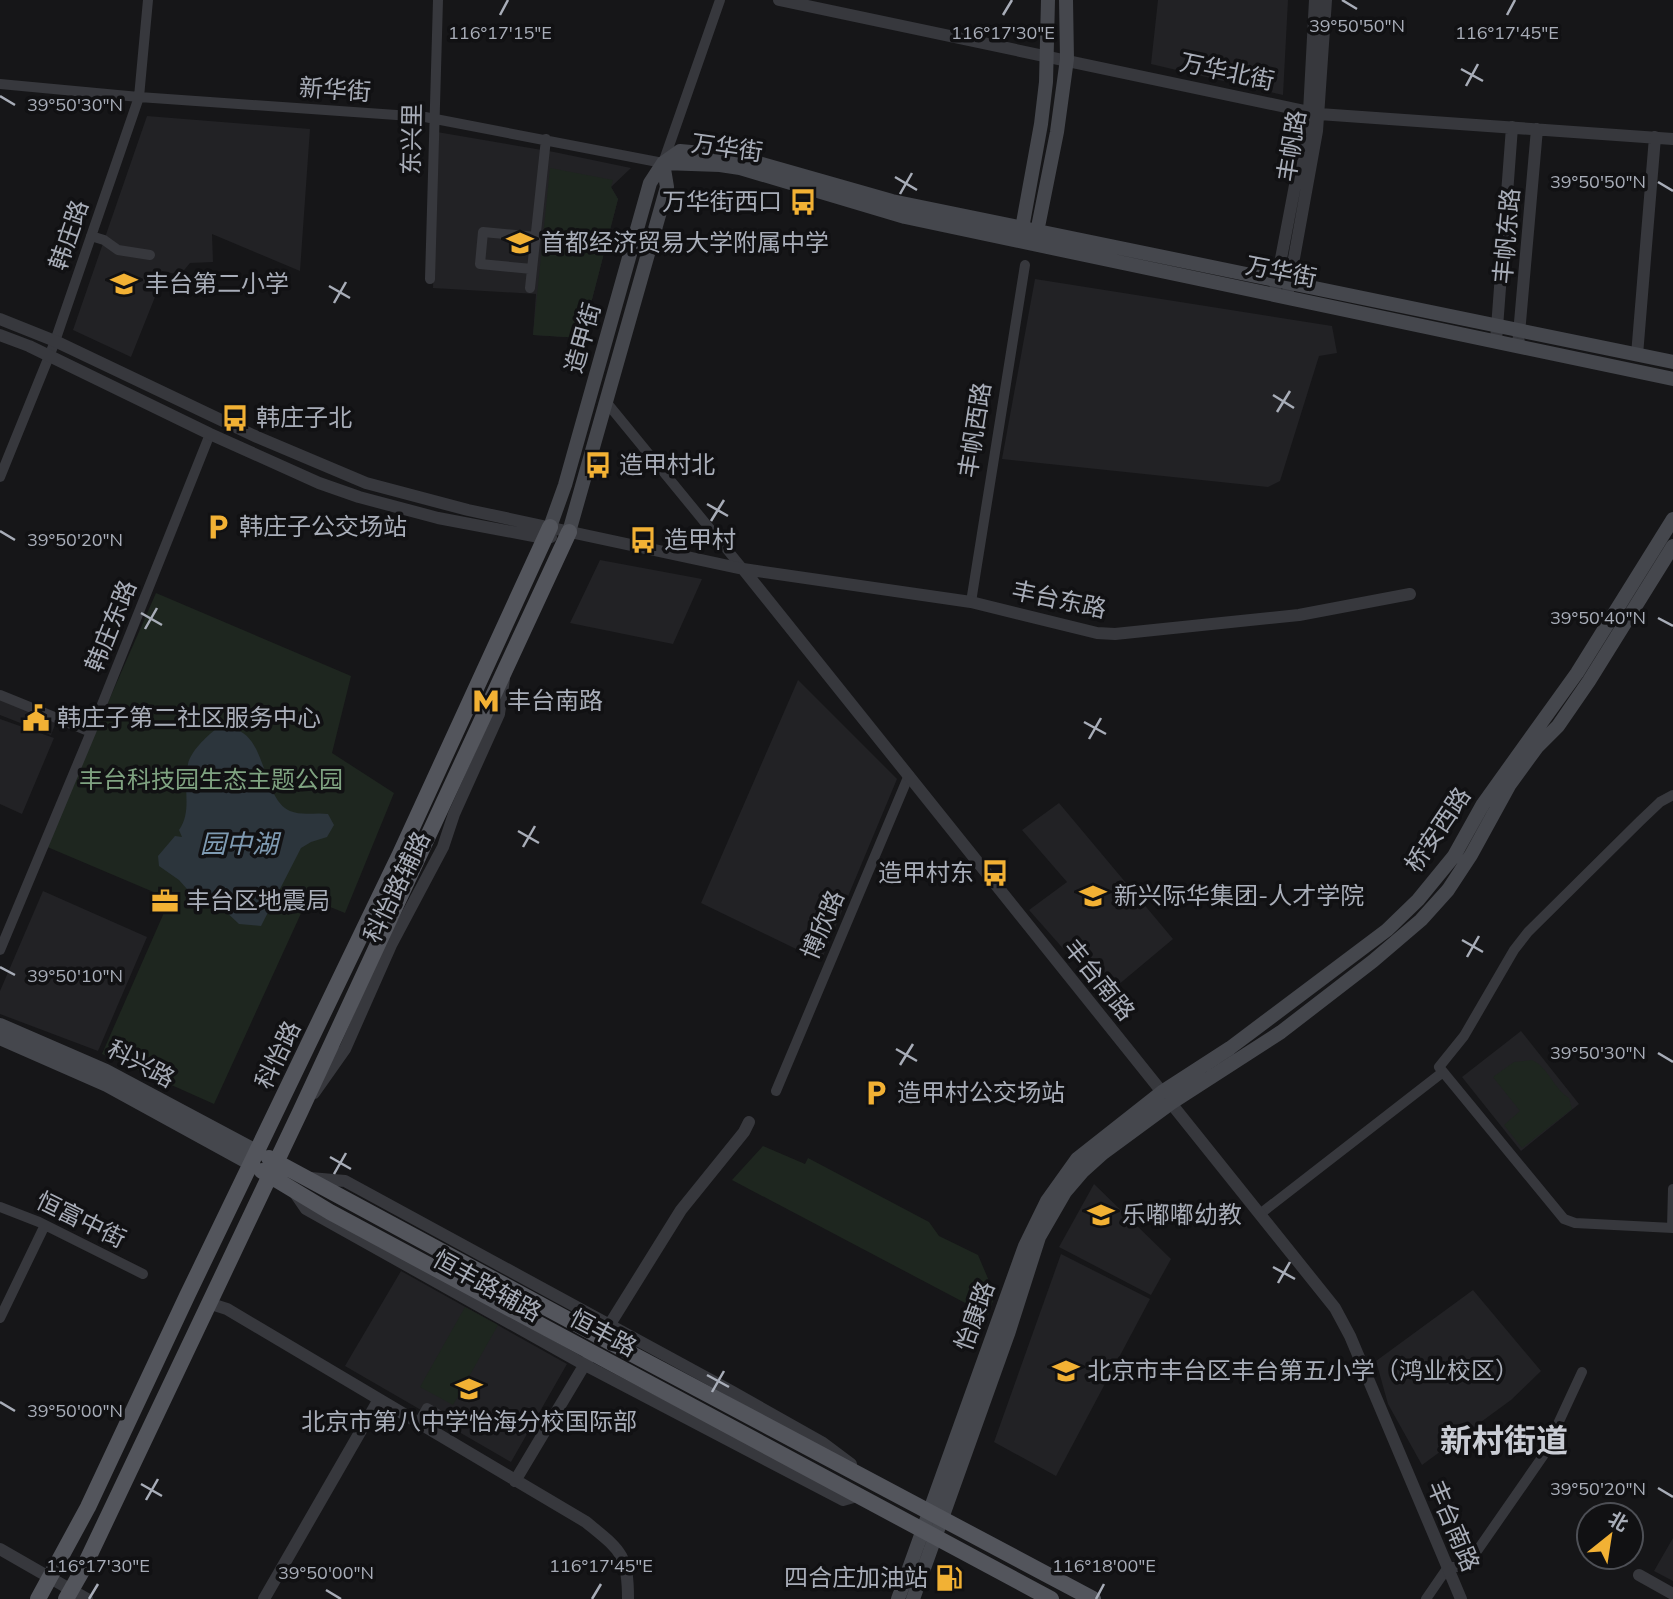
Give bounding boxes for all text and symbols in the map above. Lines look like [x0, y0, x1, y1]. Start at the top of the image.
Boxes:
text: 39°50'50"N [1309, 14, 1405, 37]
text: 116°17'15"E [448, 21, 552, 44]
text: 116°17'30"E [951, 21, 1055, 44]
text: 116°17'45"E [1455, 21, 1559, 44]
street label: 万华北街 [1177, 46, 1277, 96]
street label: 新华街 [298, 72, 372, 106]
text: 39°50'30"N [27, 93, 123, 116]
street label: 东兴里 [395, 103, 427, 175]
street label: 丰帆路 [1271, 108, 1311, 184]
street label: 万华街 [689, 127, 765, 167]
text: 39°50'50"N [1550, 170, 1646, 193]
place label: 万华街西口 [662, 186, 782, 216]
bus stop icon: 万华街西口 [788, 187, 818, 217]
street label: 丰帆东路 [1487, 187, 1525, 285]
street label: 韩庄路 [42, 196, 94, 274]
place label: 首都经济贸易大学附属中学 [541, 227, 829, 257]
school or university icon: 首都经济贸易大学附属中学 [505, 228, 535, 258]
street label: 万华街 [1243, 249, 1319, 293]
place label: 丰台第二小学 [145, 268, 289, 298]
school or university icon: 丰台第二小学 [109, 269, 139, 299]
street label: 造甲街 [558, 299, 606, 376]
street label: 丰帆西路 [952, 380, 996, 480]
place label: 韩庄子北 [256, 402, 352, 432]
bus stop icon: 韩庄子北 [220, 403, 250, 433]
place label: 造甲村北 [619, 449, 715, 479]
bus stop icon: 造甲村北 [583, 450, 613, 480]
place label: 韩庄子公交场站 [239, 511, 407, 541]
parking icon: 韩庄子公交场站 [203, 512, 233, 542]
place label: 造甲村 [664, 524, 736, 554]
bus stop icon: 造甲村 [628, 525, 658, 555]
text: 39°50'20"N [27, 528, 123, 551]
street label: 丰台东路 [1009, 574, 1109, 624]
street label: 韩庄东路 [78, 576, 142, 676]
text: 39°50'40"N [1550, 606, 1646, 629]
place label: 丰台南路 [507, 685, 603, 715]
metro station icon: 丰台南路 [471, 686, 501, 716]
place label: 韩庄子第二社区服务中心 [57, 702, 321, 732]
public building icon: 韩庄子第二社区服务中心 [21, 703, 51, 733]
park label: 丰台科技园生态主题公园 [79, 764, 343, 794]
street label: 桥安西路 [1398, 781, 1476, 878]
street label: 科怡路辅路 [356, 826, 436, 947]
water label: 园中湖 [200, 827, 282, 860]
place label: 造甲村东 [878, 857, 974, 887]
bus stop icon: 造甲村东 [980, 858, 1010, 888]
place label: 新兴际华集团-人才学院 [1114, 880, 1364, 910]
school or university icon: 新兴际华集团-人才学院 [1078, 881, 1108, 911]
place label: 丰台区地震局 [186, 885, 330, 915]
office icon: 丰台区地震局 [150, 886, 180, 916]
street label: 博欣路 [794, 886, 850, 964]
street label: 丰台南路 [1058, 933, 1142, 1026]
text: 39°50'10"N [27, 964, 123, 987]
street label: 科怡路 [248, 1016, 306, 1093]
street label: 科兴路 [103, 1033, 180, 1093]
text: 39°50'30"N [1550, 1041, 1646, 1064]
place label: 造甲村公交场站 [897, 1077, 1065, 1107]
parking icon: 造甲村公交场站 [861, 1078, 891, 1108]
street label: 恒富中街 [32, 1185, 131, 1254]
place label: 乐嘟嘟幼教 [1122, 1199, 1242, 1229]
school or university icon: 乐嘟嘟幼教 [1086, 1200, 1116, 1230]
street label: 恒丰路辅路 [428, 1243, 547, 1327]
street label: 怡康路 [948, 1277, 1000, 1355]
street label: 恒丰路 [565, 1302, 642, 1362]
place label: 北京市丰台区丰台第五小学（鸿业校区） [1087, 1355, 1519, 1385]
school or university icon: 北京市丰台区丰台第五小学（鸿业校区） [1051, 1356, 1081, 1386]
school or university icon: 北京市第八中学怡海分校国际部 [454, 1374, 484, 1404]
text: 39°50'00"N [27, 1399, 123, 1422]
place label: 北京市第八中学怡海分校国际部 [301, 1406, 637, 1436]
district label: 新村街道 [1440, 1420, 1568, 1460]
street label: 丰台南路 [1421, 1476, 1486, 1576]
text: 39°50'20"N [1550, 1477, 1646, 1500]
north arrow [1575, 1501, 1645, 1571]
text: 北 [1604, 1506, 1633, 1536]
text: 116°17'30"E [46, 1554, 150, 1577]
text: 116°17'45"E [549, 1554, 653, 1577]
text: 116°18'00"E [1052, 1554, 1156, 1577]
text: 39°50'00"N [278, 1561, 374, 1584]
place label: 四合庄加油站 [784, 1562, 928, 1592]
fuel station icon: 四合庄加油站 [934, 1563, 964, 1593]

